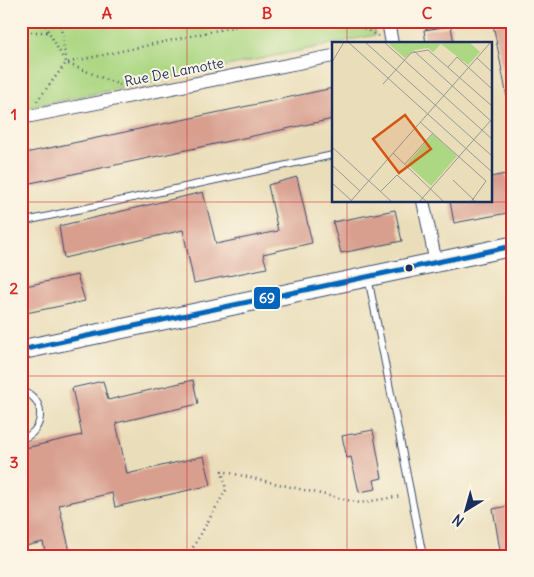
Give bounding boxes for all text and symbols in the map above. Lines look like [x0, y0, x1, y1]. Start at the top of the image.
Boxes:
text: A [102, 3, 112, 23]
text: B [262, 3, 273, 23]
text: C [422, 3, 433, 23]
inset map [332, 42, 492, 202]
street label: Rue De Lamotte [123, 54, 225, 90]
text: 1 [11, 104, 17, 124]
unlabelled marker [404, 263, 414, 273]
text: 2 [10, 278, 19, 298]
line badge: 69 [253, 286, 281, 310]
text: 69 [259, 289, 275, 307]
text: 3 [9, 452, 19, 472]
north arrow [442, 484, 492, 534]
text: N [449, 510, 467, 530]

